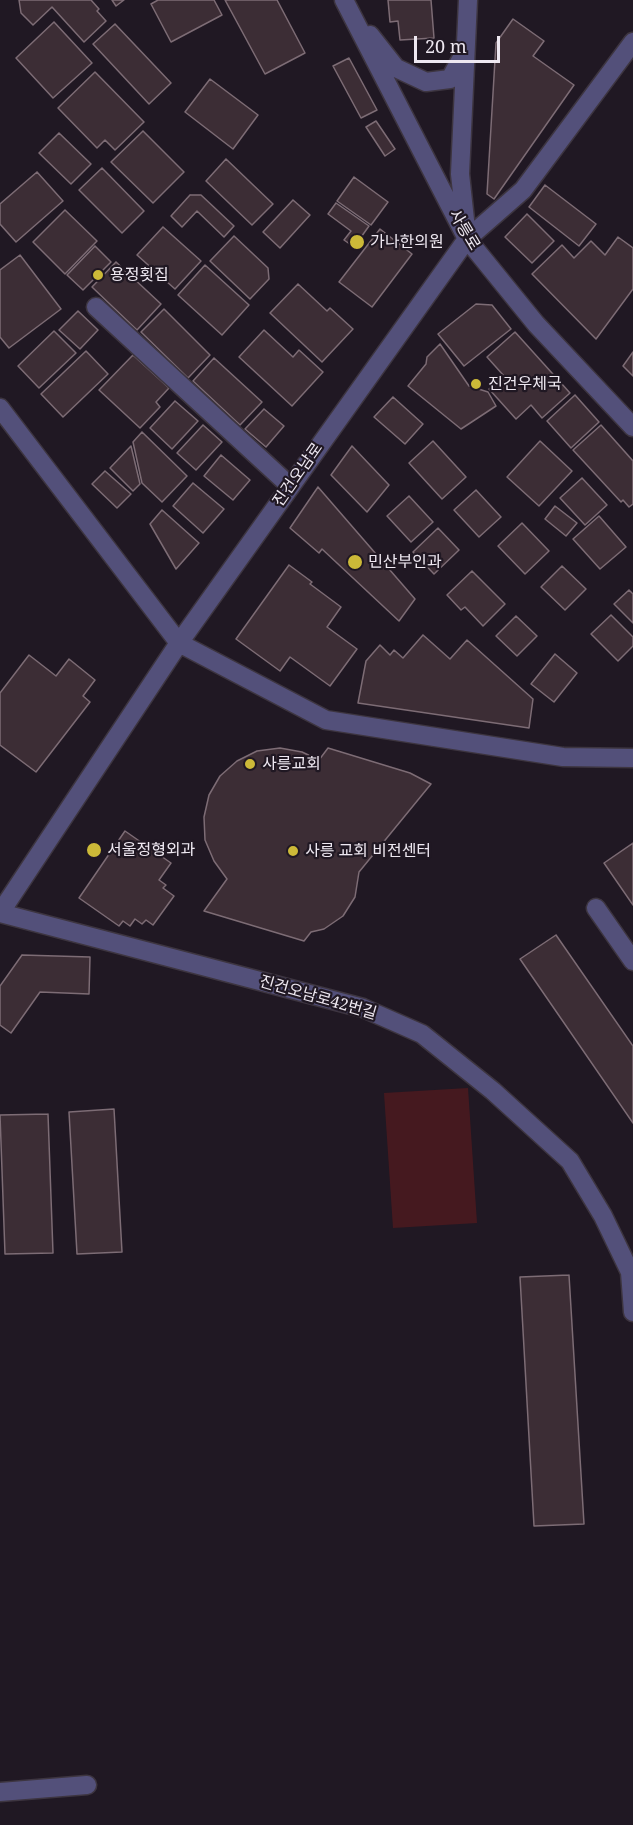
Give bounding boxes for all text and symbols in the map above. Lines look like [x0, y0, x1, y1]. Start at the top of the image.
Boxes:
scale bar [417, 24, 502, 62]
text: 20 m [425, 34, 467, 58]
street label: 사릉로 [444, 206, 484, 254]
place label: 가나한의원 [370, 232, 444, 252]
marker: 가나한의원 [348, 233, 366, 251]
place label: 용정횟집 [110, 265, 169, 285]
marker: 용정횟집 [91, 268, 105, 282]
place label: 진건우체국 [488, 374, 562, 394]
marker: 진건우체국 [469, 377, 483, 391]
street label: 진건오남로 [269, 439, 327, 511]
place label: 민산부인과 [368, 552, 442, 572]
marker: 민산부인과 [346, 553, 364, 571]
place label: 사릉교회 [262, 754, 321, 774]
marker: 사릉교회 [243, 757, 257, 771]
place label: 서울정형외과 [107, 840, 195, 860]
marker: 서울정형외과 [85, 841, 103, 859]
place label: 사릉 교회 비전센터 [305, 841, 431, 861]
marker: 사릉 교회 비전센터 [286, 844, 300, 858]
street label: 진건오남로42번길 [257, 972, 379, 1024]

